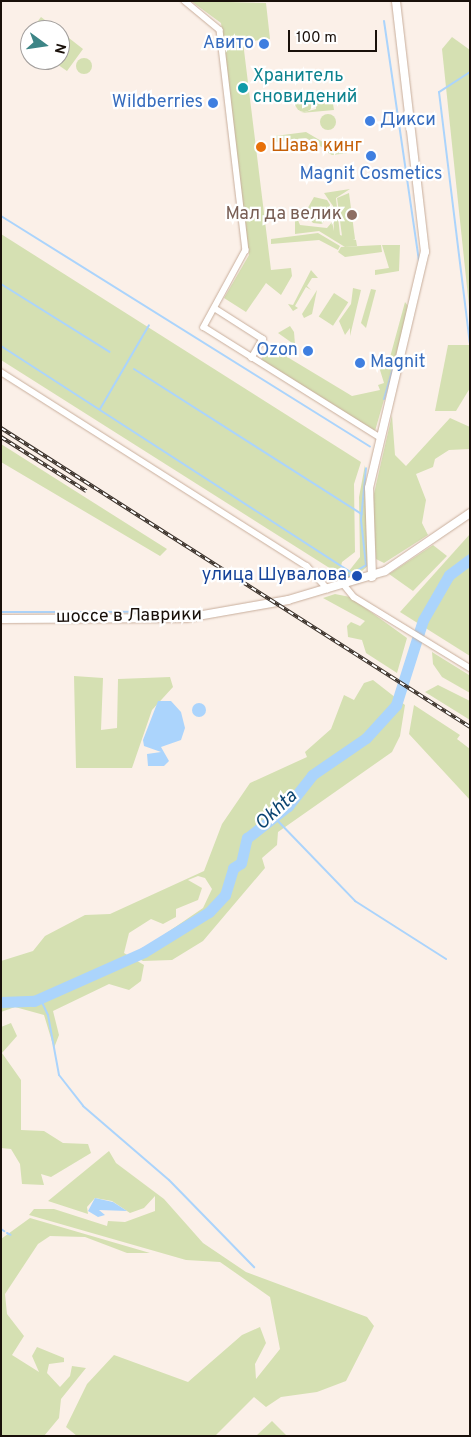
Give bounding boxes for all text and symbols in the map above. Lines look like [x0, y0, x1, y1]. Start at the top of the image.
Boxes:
north arrow [20, 20, 70, 70]
scale bar [291, 20, 380, 52]
text: 100 m [296, 29, 337, 48]
place label: Авито [203, 33, 254, 55]
marker: Авито [258, 38, 270, 50]
text: N [50, 42, 69, 55]
place label: Хранитель сновидений [253, 67, 357, 110]
marker: Хранитель сновидений [237, 82, 249, 94]
place label: Wildberries [112, 92, 203, 114]
marker: Wildberries [207, 97, 219, 109]
place label: Дикси [380, 110, 436, 132]
marker: Дикси [364, 115, 376, 127]
place label: Шава кинг [271, 136, 362, 158]
marker: Шава кинг [255, 141, 267, 153]
marker: Magnit Cosmetics [365, 150, 377, 162]
place label: Magnit Cosmetics [299, 164, 443, 186]
place label: Мал да велик [225, 204, 342, 226]
marker: Мал да велик [346, 209, 358, 221]
place label: Ozon [256, 340, 298, 362]
marker: Ozon [302, 345, 314, 357]
place label: Magnit [370, 352, 425, 374]
marker: Magnit [354, 357, 366, 369]
place label: улица Шувалова [202, 565, 347, 587]
marker: улица Шувалова [351, 570, 363, 582]
street label: шоссе в Лаврики [56, 605, 202, 629]
water label: Okhta [251, 786, 303, 836]

